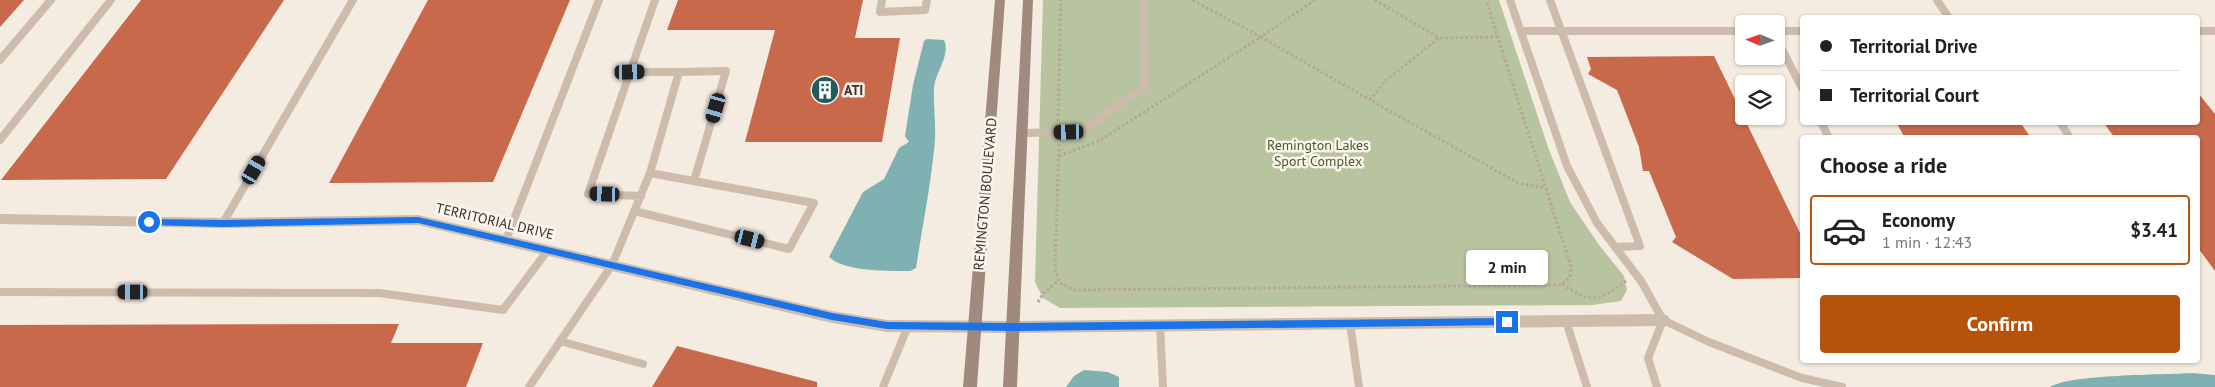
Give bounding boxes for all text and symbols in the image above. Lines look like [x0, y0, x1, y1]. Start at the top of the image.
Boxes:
north arrow [1735, 15, 1785, 65]
map controls [1735, 15, 1785, 125]
text: Territorial Drive [1850, 34, 1977, 58]
car [614, 64, 645, 80]
building icon: ATI [810, 75, 840, 105]
button: layers [1735, 75, 1785, 125]
place label: ATI [844, 81, 863, 99]
text: Territorial Court [1850, 83, 1979, 107]
car [704, 92, 727, 124]
street label: REMINGTON BOULEVARD [969, 117, 1001, 271]
car [1053, 124, 1084, 140]
park label: Remington Lakes Sport Complex [1267, 136, 1369, 170]
text: Choose a ride [1820, 151, 1947, 179]
car [240, 153, 267, 187]
car [589, 186, 620, 202]
street label: TERRITORIAL DRIVE [434, 199, 556, 243]
icon: car [1822, 208, 1867, 253]
text: Economy [1882, 208, 1955, 232]
route start [138, 211, 160, 233]
text: $3.41 [2130, 218, 2178, 242]
car [733, 228, 766, 250]
text: 1 min · 12:43 [1882, 232, 1972, 252]
callout: 2 min [1466, 250, 1548, 284]
text: 2 min [1487, 257, 1527, 277]
car [118, 285, 148, 300]
button: Confirm [1820, 295, 2180, 353]
route end [1496, 311, 1518, 333]

